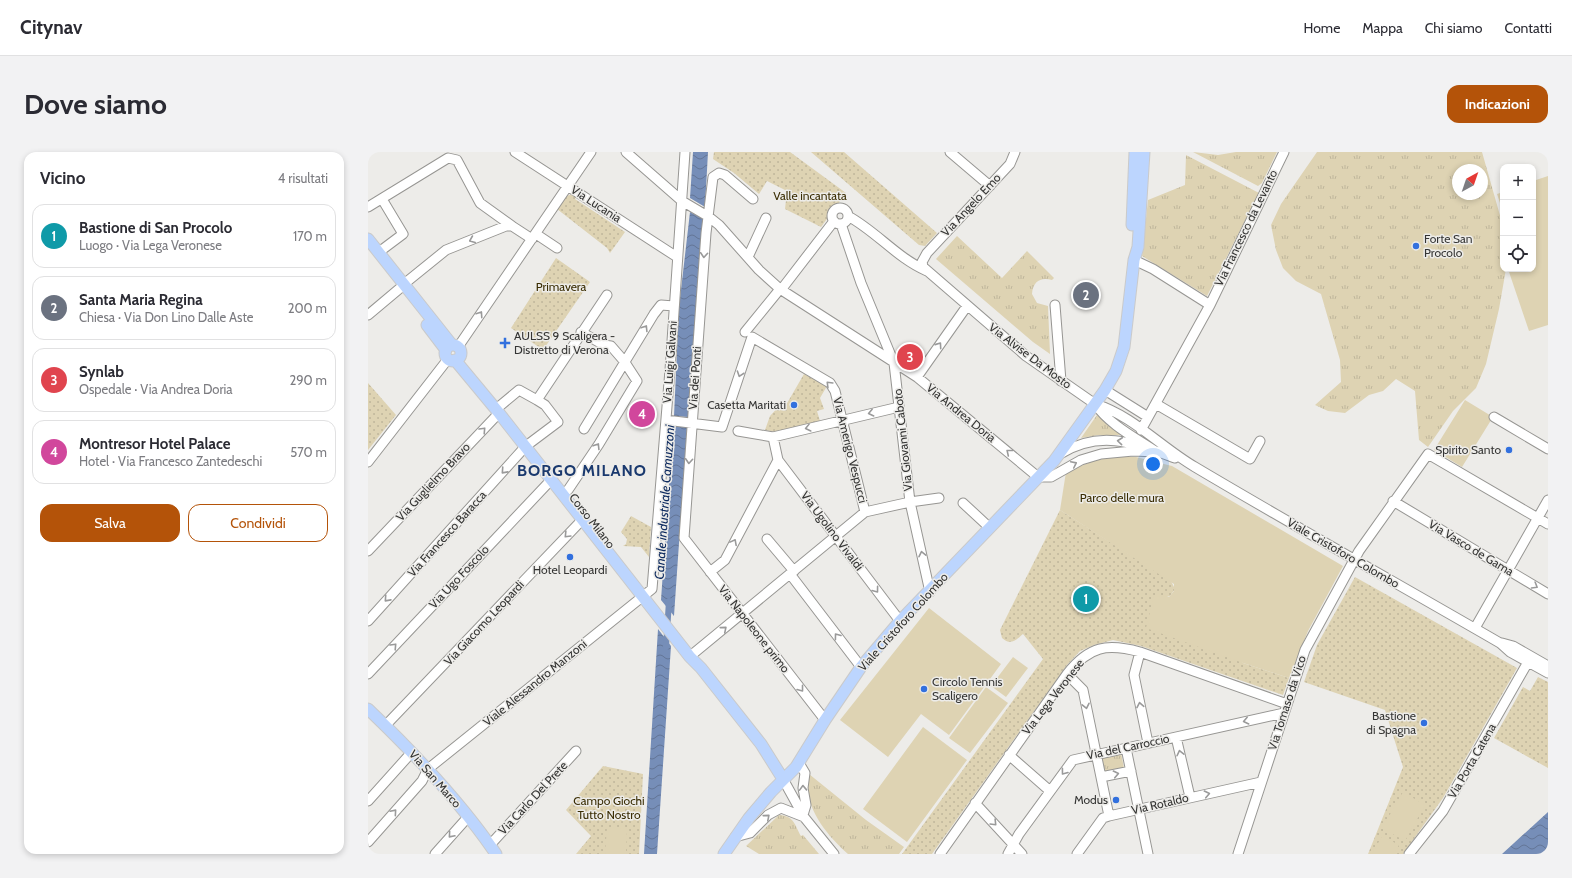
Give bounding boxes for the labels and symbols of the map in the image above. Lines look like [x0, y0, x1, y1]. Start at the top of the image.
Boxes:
north arrow [1452, 164, 1488, 200]
street label: Via Francesco da Levanto [1211, 167, 1280, 289]
street label: Via Angelo Emo [938, 170, 1004, 239]
street label: Via Lucania [568, 182, 625, 226]
park label: Valle incantata [773, 188, 847, 203]
place label: Forte San Procolo [1424, 231, 1473, 260]
one-way arrow [468, 235, 475, 243]
marker: Forte San Procolo [1411, 241, 1421, 251]
one-way arrow [700, 252, 709, 259]
park label: Primavera [536, 279, 587, 294]
pin: 2 [1073, 280, 1099, 310]
one-way arrow [475, 311, 483, 318]
street label: Via Luigi Galvani [659, 320, 680, 404]
street label: Via Alvise Da Mosto [986, 320, 1075, 392]
one-way arrow [640, 325, 647, 332]
place label: AULSS 9 Scaligera - Distretto di Verona [514, 328, 615, 357]
marker: AULSS 9 Scaligera - Distretto di Verona [499, 337, 511, 349]
pin: 3 [897, 342, 923, 372]
one-way arrow [934, 342, 942, 349]
street label: Via dei Ponti [685, 346, 704, 410]
one-way arrow [736, 371, 745, 378]
street label: Via Andrea Doria [923, 380, 999, 445]
one-way arrow [827, 381, 834, 389]
street label: Via Giovanni Caboto [890, 388, 915, 492]
street label: Via Amerigo Vespucci [830, 395, 871, 504]
place label: Casetta Maritati [707, 397, 786, 412]
pin: 4 [629, 399, 655, 429]
marker: Casetta Maritati [789, 400, 799, 410]
one-way arrow [868, 409, 874, 417]
water label: Canale industriale Camuzzoni [651, 424, 677, 580]
one-way arrow [805, 424, 811, 432]
one-way arrow [478, 427, 486, 435]
one-way arrow [1117, 437, 1123, 446]
street label: Via Guglielmo Bravo [392, 439, 473, 524]
place label: Spirito Santo [1435, 442, 1501, 457]
one-way arrow [593, 444, 600, 451]
marker: Spirito Santo [1504, 445, 1514, 455]
one-way arrow [1006, 449, 1013, 456]
your location [1143, 454, 1163, 474]
one-way arrow [684, 458, 693, 464]
district label: BORGO MILANO [517, 461, 647, 480]
one-way arrow [1070, 461, 1077, 469]
one-way arrow [501, 466, 508, 474]
street label: Via Francesco Baracca [404, 487, 489, 580]
street label: Via Ugolino Vivaldi [798, 488, 867, 573]
street label: Corso Milano [566, 490, 619, 552]
park label: Parco delle mura [1080, 490, 1164, 505]
street label: Viale Cristoforo Colombo [1284, 514, 1402, 591]
street label: Via Vasco de Gama [1426, 516, 1517, 579]
one-way arrow [565, 531, 572, 538]
one-way arrow [729, 539, 737, 546]
street label: Via Ugo Foscolo [425, 542, 492, 612]
one-way arrow [918, 551, 926, 557]
marker: Hotel Leopardi [565, 552, 575, 562]
place label: Hotel Leopardi [533, 562, 607, 577]
street label: Viale Cristoforo Colombo [854, 569, 951, 674]
street label: Via Giacomo Leopardi [440, 577, 527, 668]
street label: Via Napoleone primo [715, 582, 794, 676]
one-way arrow [1531, 582, 1538, 589]
pin: 1 [1073, 584, 1099, 614]
one-way arrow [872, 585, 879, 592]
one-way arrow [385, 595, 392, 602]
one-way arrow [720, 626, 727, 633]
one-way arrow [835, 633, 842, 640]
street label: Viale Alessandro Manzoni [480, 636, 590, 729]
one-way arrow [389, 643, 397, 651]
street label: Via Tomaso da Vico [1264, 653, 1309, 752]
street label: Via Lega Veronese [1018, 656, 1087, 738]
place label: Circolo Tennis Scaligero [932, 674, 1003, 703]
marker: Circolo Tennis Scaligero [919, 684, 929, 694]
one-way arrow [796, 685, 803, 692]
one-way arrow [1136, 701, 1145, 708]
one-way arrow [1081, 703, 1090, 710]
place label: Bastione di Spagna [1366, 708, 1416, 737]
one-way arrow [1243, 716, 1249, 724]
marker: Bastione di Spagna [1419, 718, 1429, 728]
street label: Via Porta Catena [1444, 720, 1499, 801]
street label: Via del Carroccio [1085, 730, 1171, 763]
street label: Via San Marco [406, 747, 465, 811]
one-way arrow [1177, 750, 1185, 756]
street label: Via Carlo Del Prete [495, 758, 570, 837]
one-way arrow [1062, 768, 1069, 775]
one-way arrow [1113, 771, 1119, 779]
one-way arrow [799, 785, 808, 791]
street label: Via Rotaldo [1130, 790, 1190, 817]
one-way arrow [1204, 790, 1210, 798]
place label: Modus [1074, 792, 1108, 807]
park label: Campo Giochi Tutto Nostro [573, 793, 645, 822]
marker: Modus [1111, 795, 1121, 805]
one-way arrow [389, 810, 396, 817]
one-way arrow [762, 814, 770, 821]
one-way arrow [990, 818, 997, 826]
one-way arrow [449, 831, 456, 838]

